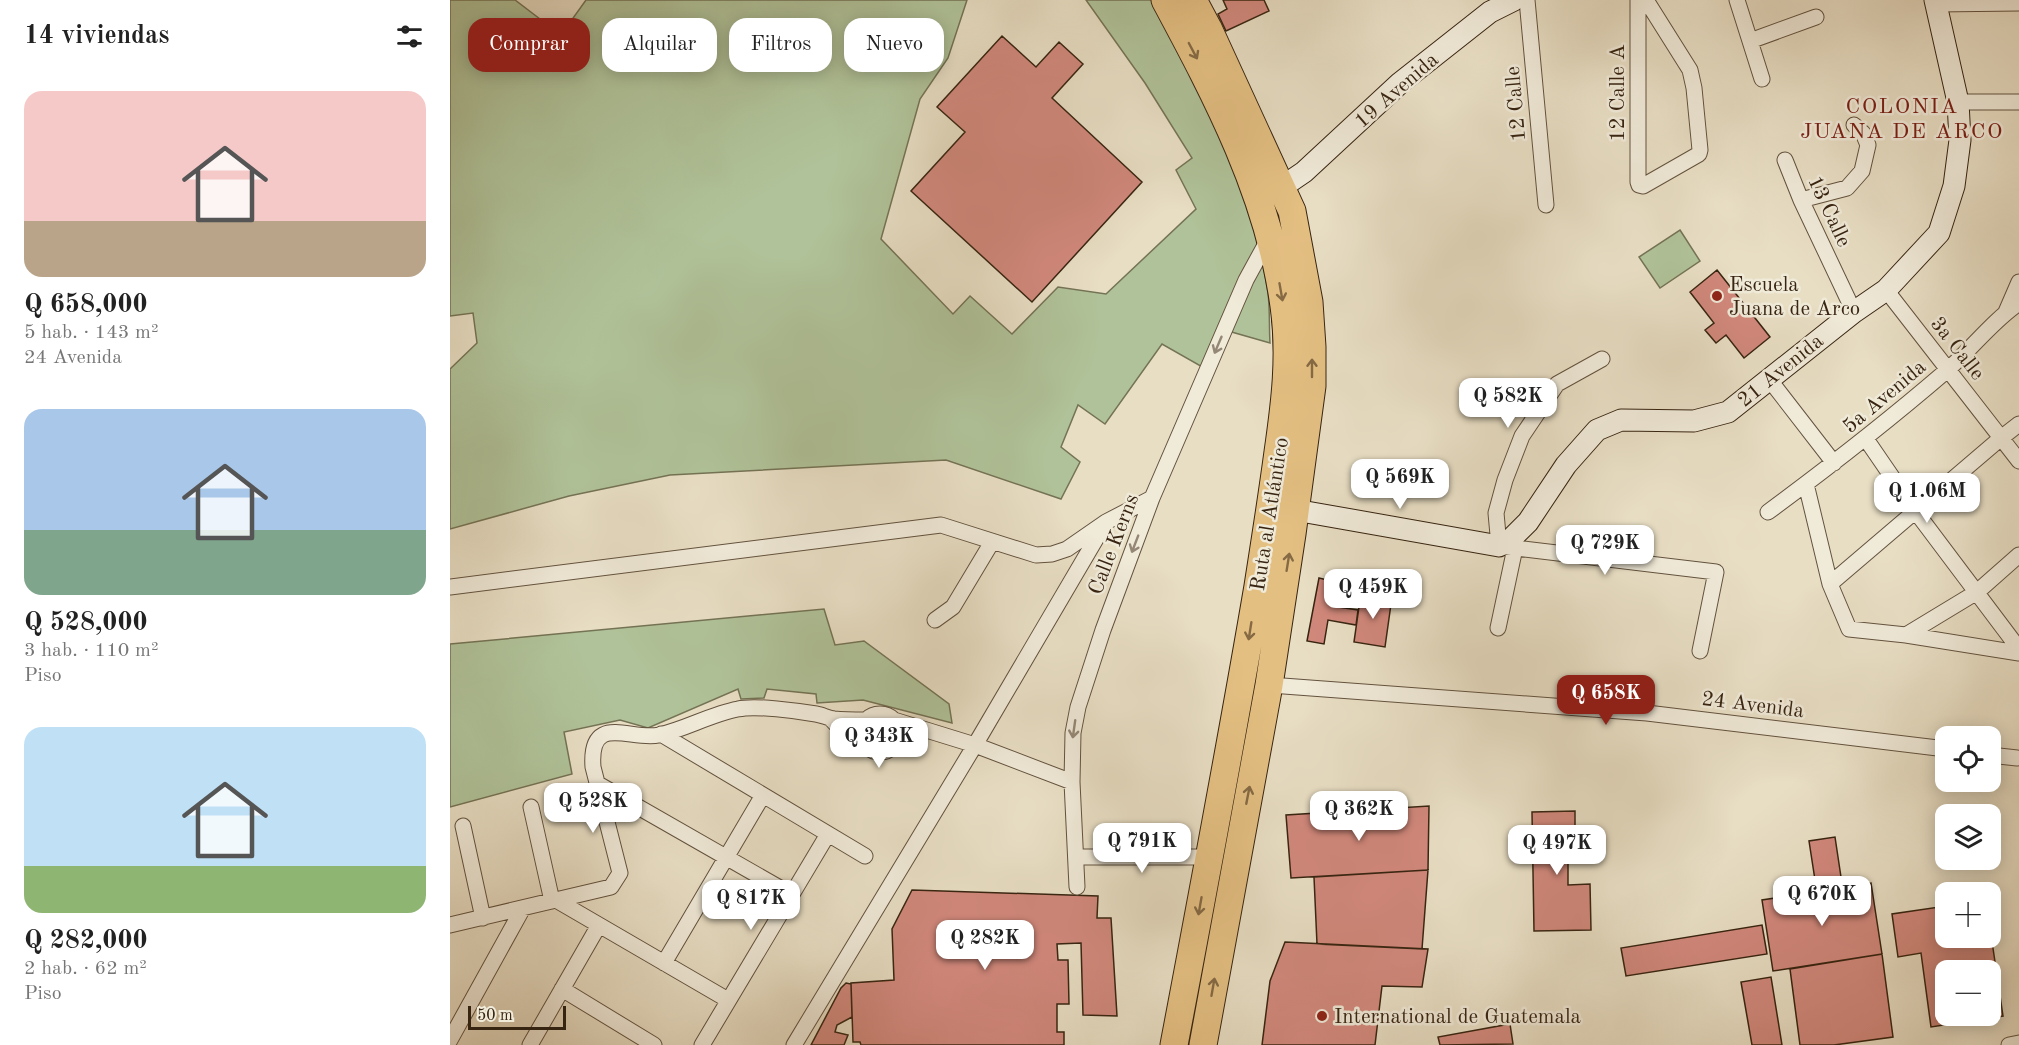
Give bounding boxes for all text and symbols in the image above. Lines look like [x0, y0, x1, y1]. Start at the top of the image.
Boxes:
chip: Comprar [468, 18, 590, 72]
chip: Alquilar [602, 18, 717, 72]
chip: Filtros [729, 18, 832, 72]
chip: Nuevo [844, 18, 944, 72]
icon: filters [393, 20, 426, 53]
text: 14 viviendas [24, 23, 170, 49]
one-way arrow [1188, 42, 1199, 60]
street label: 12 Calle A [1608, 44, 1629, 142]
street label: 19 Avenida [1351, 49, 1443, 133]
street label: 12 Calle [1503, 65, 1530, 142]
district label: COLONIA JUANA DE ARCO [1800, 96, 2004, 143]
icon: home [171, 130, 279, 238]
street label: 13 Calle [1803, 173, 1854, 250]
place label: Escuela Juana de Arco [1729, 275, 1860, 320]
one-way arrow [1276, 282, 1287, 302]
marker: Escuela Juana de Arco [1710, 289, 1724, 303]
text: Q 658,000 [24, 292, 148, 318]
street label: 3a Calle [1926, 313, 1988, 385]
text: 5 hab. · 143 m² [24, 323, 158, 343]
street label: 21 Avenida [1734, 331, 1828, 412]
one-way arrow [1212, 335, 1223, 353]
text: 24 Avenida [24, 348, 122, 368]
street label: 5a Avenida [1839, 357, 1931, 438]
one-way arrow [1306, 359, 1318, 379]
pin: Q 582K [1459, 378, 1557, 429]
text: Q 582K [1473, 387, 1543, 407]
street label: Ruta al Atlántico [1248, 436, 1293, 593]
icon: home [171, 448, 279, 556]
pin: Q 569K [1351, 459, 1449, 510]
text: Q 569K [1365, 468, 1435, 488]
pin: Q 1.06M [1872, 473, 1982, 524]
text: Q 1.06M [1888, 482, 1966, 502]
street label: Calle Kerns [1086, 491, 1143, 598]
pin: Q 729K [1556, 525, 1654, 576]
one-way arrow [1129, 534, 1140, 553]
text: Q 729K [1570, 534, 1640, 554]
one-way arrow [1282, 552, 1293, 572]
pin: Q 459K [1324, 569, 1422, 620]
text: Q 459K [1338, 578, 1408, 598]
text: Q 528,000 [24, 610, 148, 636]
one-way arrow [1244, 621, 1255, 640]
text: 3 hab. · 110 m² [24, 641, 158, 661]
text: Piso [24, 666, 62, 686]
pin: Q 658K [1557, 675, 1655, 726]
text: Q 658K [1571, 684, 1641, 704]
street label: 24 Avenida [1700, 689, 1805, 722]
pin: Q 343K [830, 718, 928, 769]
one-way arrow [1069, 718, 1080, 738]
map controls [1935, 726, 2001, 1026]
button: locate [1935, 726, 2001, 792]
text: Q 343K [844, 727, 914, 747]
icon: home [171, 766, 279, 874]
pin: Q 528K [544, 783, 642, 834]
one-way arrow [1243, 786, 1254, 806]
pin: Q 362K [1310, 791, 1408, 842]
text: Q 528K [558, 792, 628, 812]
text: Q 362K [1324, 800, 1394, 820]
button: layers [1935, 804, 2001, 870]
pin: Q 791K [1093, 823, 1191, 874]
pin: Q 497K [1508, 825, 1606, 876]
text: Q 791K [1107, 832, 1177, 852]
text: Q 497K [1522, 834, 1592, 854]
pin: Q 670K [1773, 876, 1871, 927]
pin: Q 817K [702, 880, 800, 931]
button: + [1935, 882, 2001, 948]
text: Q 670K [1787, 885, 1857, 905]
text: Q 817K [716, 889, 786, 909]
one-way arrow [1194, 895, 1205, 915]
pin: Q 282K [936, 920, 1034, 971]
text: Q 282,000 [24, 928, 148, 954]
text: Q 282K [950, 929, 1020, 949]
text: 2 hab. · 62 m² [24, 959, 147, 979]
button: − [1935, 960, 2001, 1026]
one-way arrow [1208, 978, 1219, 998]
text: Piso [24, 984, 62, 1004]
scale bar [468, 1003, 566, 1030]
place label: International de Guatemala [1334, 1007, 1581, 1028]
text: 50 m [477, 1008, 513, 1024]
marker: International de Guatemala [1315, 1009, 1329, 1023]

